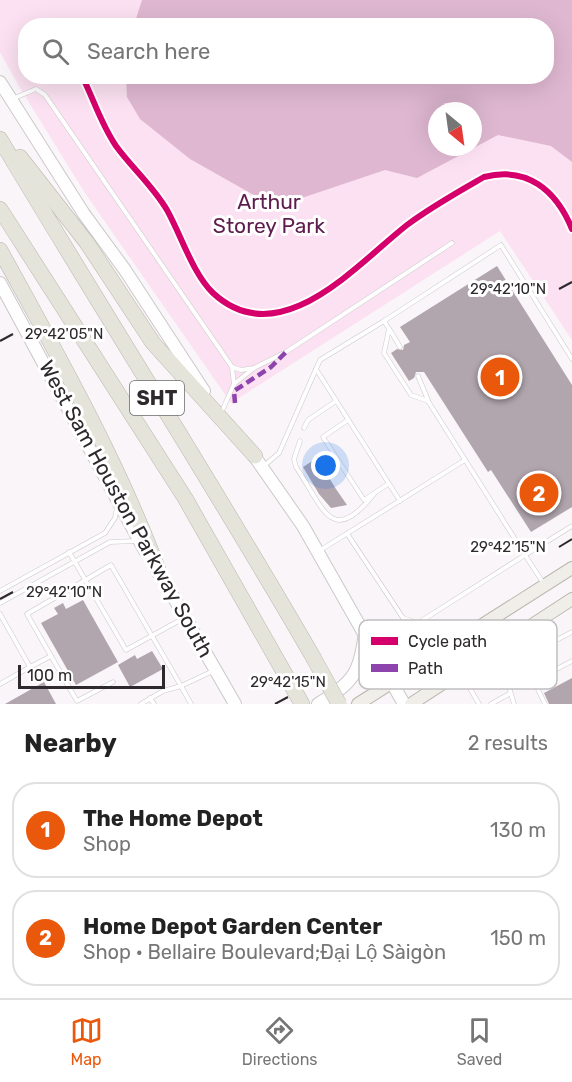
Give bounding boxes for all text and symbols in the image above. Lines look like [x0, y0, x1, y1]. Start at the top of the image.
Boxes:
search box [18, 18, 554, 84]
icon: search [39, 35, 72, 68]
text: Search here [87, 38, 210, 65]
north arrow [428, 102, 482, 156]
park label: Arthur Storey Park [213, 189, 325, 238]
text: 29°42'10"N [470, 280, 546, 298]
text: 29°42'05"N [25, 325, 103, 343]
pin: 1 [480, 354, 520, 400]
street label: West Sam Houston Parkway South [34, 356, 219, 662]
road number: SHT [130, 381, 184, 415]
your location [311, 451, 340, 480]
pin: 2 [520, 470, 558, 516]
text: 29°42'15"N [470, 538, 546, 556]
text: 29°42'10"N [26, 583, 102, 601]
legend [359, 620, 557, 689]
text: Cycle path [408, 632, 487, 651]
text: Path [408, 659, 443, 678]
scale bar [18, 662, 165, 690]
text: 100 m [27, 666, 72, 685]
text: 29°42'15"N [250, 673, 326, 691]
text: Nearby [24, 728, 117, 759]
text: 2 results [468, 731, 548, 755]
text: The Home Depot [83, 805, 263, 832]
text: 1 [41, 818, 50, 842]
text: 130 m [490, 818, 546, 842]
text: Shop [83, 832, 131, 856]
text: Home Depot Garden Center [83, 913, 382, 940]
text: 2 [39, 926, 52, 950]
text: 150 m [490, 926, 546, 950]
text: Shop · Bellaire Boulevard;Đại Lộ Sàigòn [83, 940, 446, 964]
tab: Map [70, 1014, 103, 1069]
tab: Directions [242, 1014, 318, 1069]
tab: Saved [457, 1014, 502, 1069]

